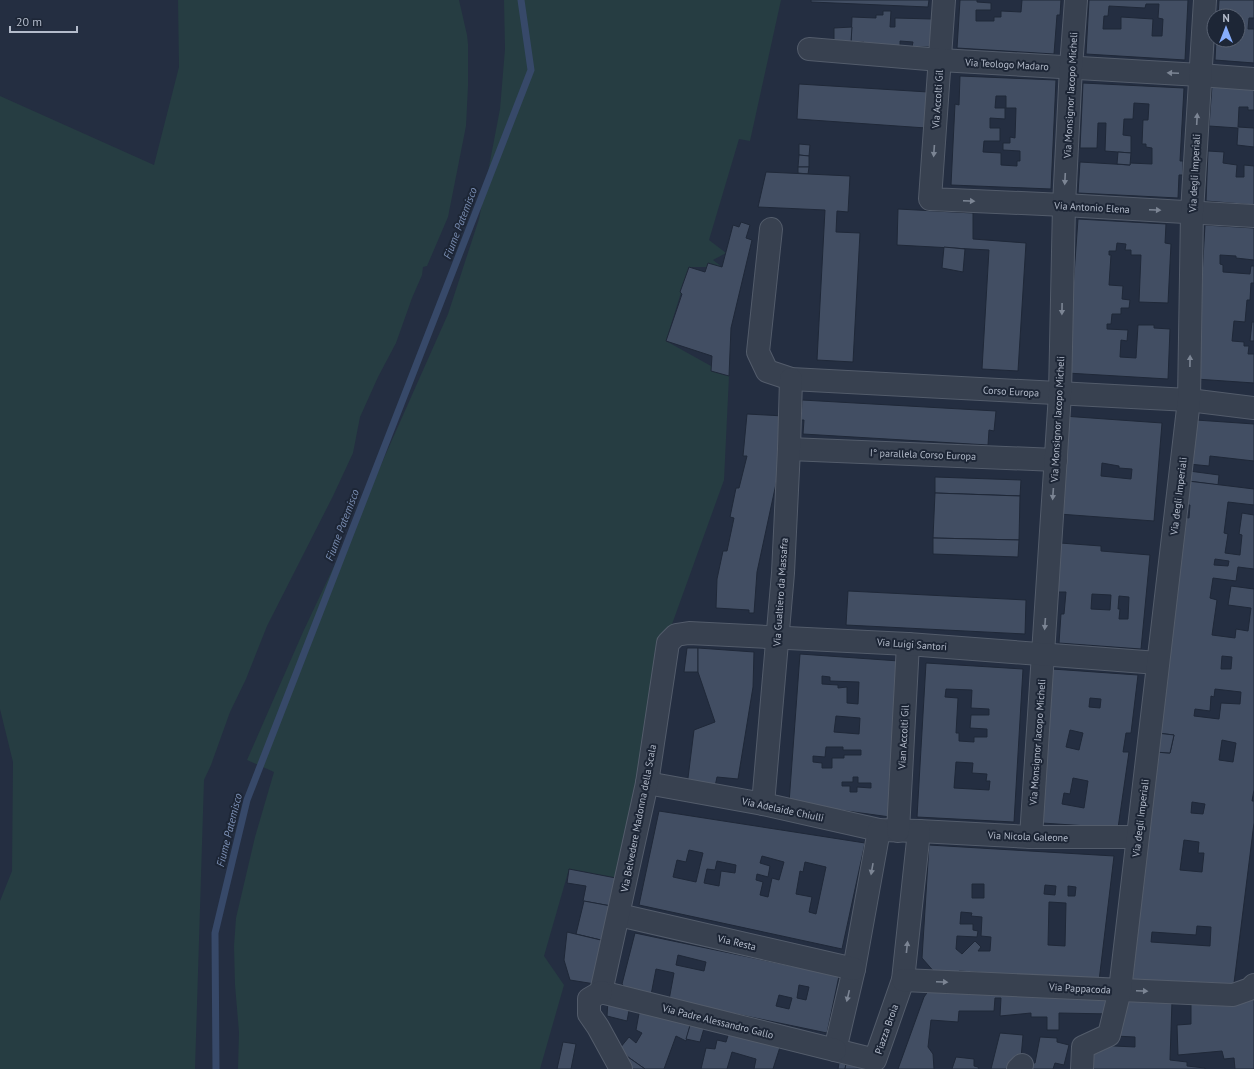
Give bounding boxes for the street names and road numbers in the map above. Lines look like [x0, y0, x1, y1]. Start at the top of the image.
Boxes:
street label: Via Monsignor Iacopo Micheli [1061, 32, 1080, 159]
street label: Via Teologo Madaro [964, 56, 1049, 73]
street label: Via Accolti Gil [929, 69, 946, 130]
street label: Via degli Imperiali [1186, 134, 1203, 213]
street label: Via Antonio Elena [1053, 199, 1130, 216]
street label: Via Monsignor Iacopo Micheli [1048, 356, 1067, 483]
street label: Corso Europa [983, 384, 1039, 399]
street label: I° parallela Corso Europa [870, 446, 976, 463]
street label: Via degli Imperiali [1167, 456, 1190, 537]
street label: Via Gualtiero da Massafra [770, 537, 791, 648]
street label: Via Luigi Santori [875, 635, 947, 653]
street label: Via Monsignor Iacopo Micheli [1027, 679, 1048, 806]
street label: Vian Accolti Gil [895, 705, 912, 770]
street label: Via Belvedere Madonna della Scala [618, 743, 659, 894]
street label: Via degli Imperiali [1129, 778, 1152, 859]
street label: Via Adelaide Chiulli [740, 794, 825, 825]
street label: Via Nicola Galeone [987, 829, 1068, 844]
street label: Via Resta [715, 932, 757, 953]
street label: Via Pappacoda [1048, 980, 1111, 997]
street label: Via Padre Alessandro Gallo [660, 1001, 775, 1042]
street label: Piazza Broia [872, 1002, 901, 1056]

